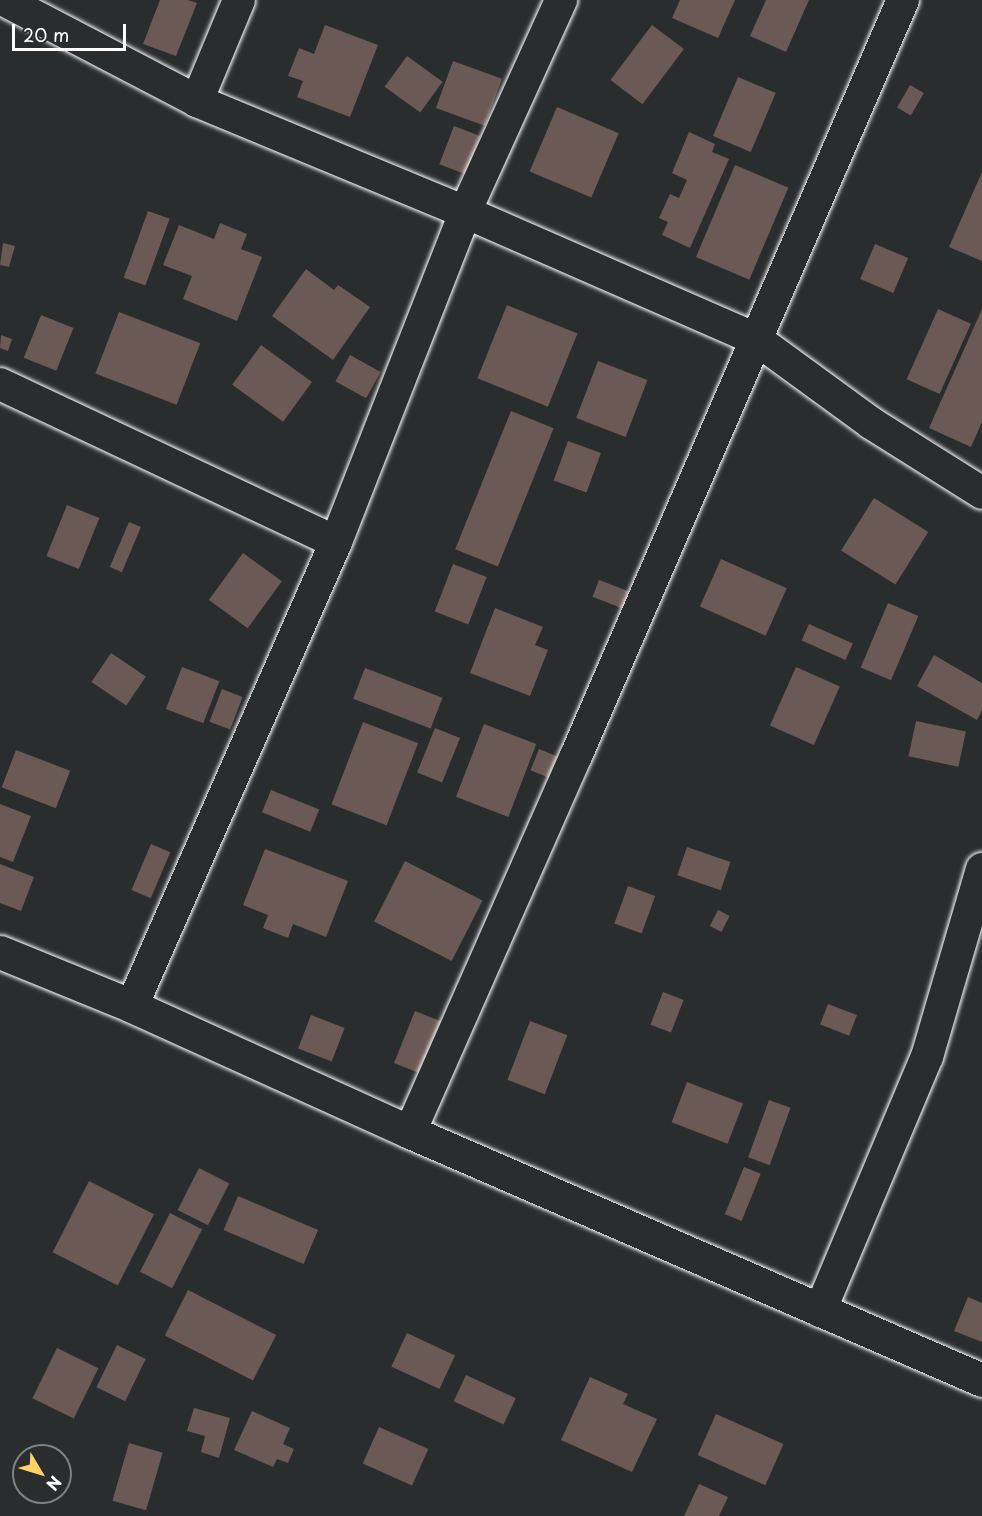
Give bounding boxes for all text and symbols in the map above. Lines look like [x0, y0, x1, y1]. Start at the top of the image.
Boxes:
scale bar [15, 12, 129, 50]
text: 20 m [23, 21, 69, 48]
north arrow [12, 1444, 72, 1504]
text: N [41, 1471, 68, 1496]

